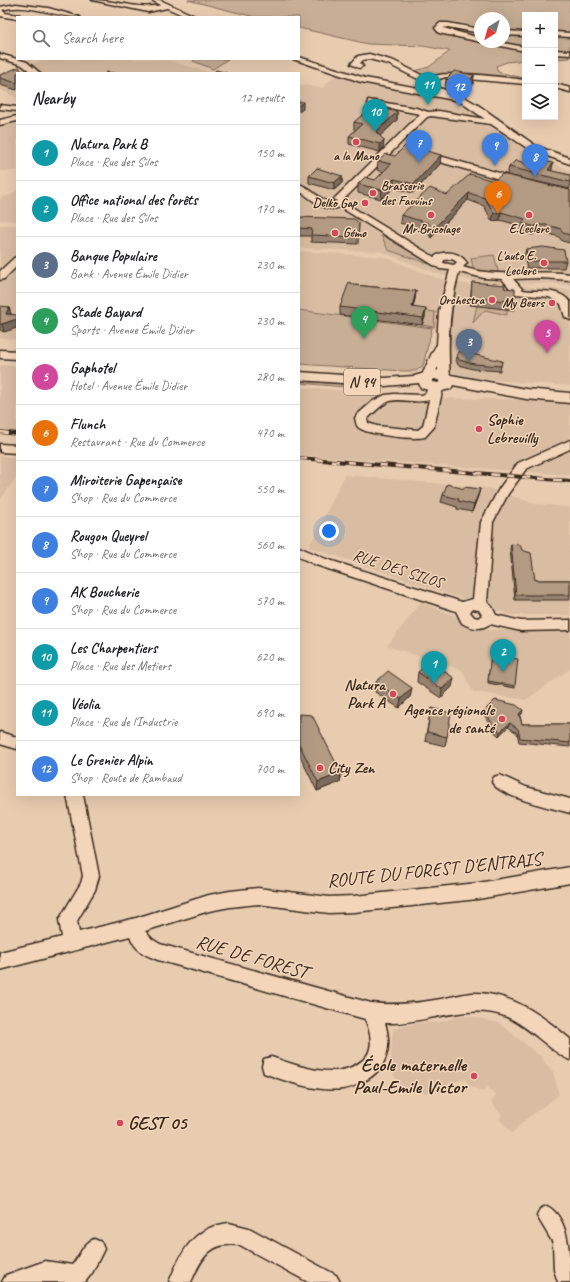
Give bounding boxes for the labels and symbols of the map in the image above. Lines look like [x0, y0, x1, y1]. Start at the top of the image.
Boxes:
north arrow [474, 12, 510, 48]
pin: 11 [415, 72, 441, 105]
pin: 12 [446, 74, 472, 107]
pin: 10 [362, 99, 388, 132]
pin: 7 [406, 130, 432, 163]
pin: 9 [482, 133, 508, 166]
marker: a la Mano [351, 137, 361, 147]
pin: 8 [522, 144, 548, 177]
place label: a la Mano [333, 148, 380, 164]
place label: Brasserie des Fauvins [381, 178, 433, 209]
pin: 6 [485, 181, 511, 214]
marker: Brasserie des Fauvins [368, 188, 378, 198]
place label: Delko Gap [313, 195, 358, 211]
marker: Delko Gap [360, 198, 370, 208]
marker: Mr.Bricolage [426, 210, 436, 220]
marker: E.Leclerc [524, 210, 534, 220]
place label: Mr.Bricolage [402, 221, 461, 237]
place label: E.Leclerc [509, 221, 550, 237]
place label: Gémo [343, 225, 367, 241]
marker: Gémo [330, 228, 340, 238]
place label: L'auto E. Leclerc [497, 248, 537, 279]
marker: L'auto E. Leclerc [539, 258, 549, 268]
place label: Orchestra [439, 292, 486, 308]
marker: Orchestra [487, 295, 497, 305]
place label: My Beers [502, 295, 545, 311]
marker: My Beers [547, 298, 557, 308]
pin: 4 [351, 306, 377, 339]
pin: 5 [534, 320, 560, 353]
pin: 3 [456, 329, 482, 362]
road number: N 94 [344, 369, 380, 395]
place label: Sophie Lebreuilly [487, 410, 539, 448]
marker: Sophie Lebreuilly [474, 424, 484, 434]
your location [319, 521, 339, 541]
street label: RUE DES SILOS [350, 545, 448, 594]
pin: 2 [490, 639, 516, 672]
pin: 1 [421, 651, 447, 684]
place label: Natura Park A [344, 675, 387, 713]
marker: Natura Park A [388, 689, 398, 699]
place label: Agence régionale de santé [404, 700, 497, 738]
marker: Agence régionale de santé [497, 714, 507, 724]
place label: City Zen [328, 758, 376, 778]
marker: City Zen [315, 763, 325, 773]
street label: ROUTE DU FOREST D'ENTRAIS [326, 846, 546, 893]
street label: RUE DE FOREST [193, 930, 316, 986]
place label: École maternelle Paul-Emile Victor [353, 1053, 468, 1099]
marker: École maternelle Paul-Emile Victor [469, 1071, 479, 1081]
place label: GEST 05 [128, 1111, 188, 1135]
marker: GEST 05 [115, 1118, 125, 1128]

